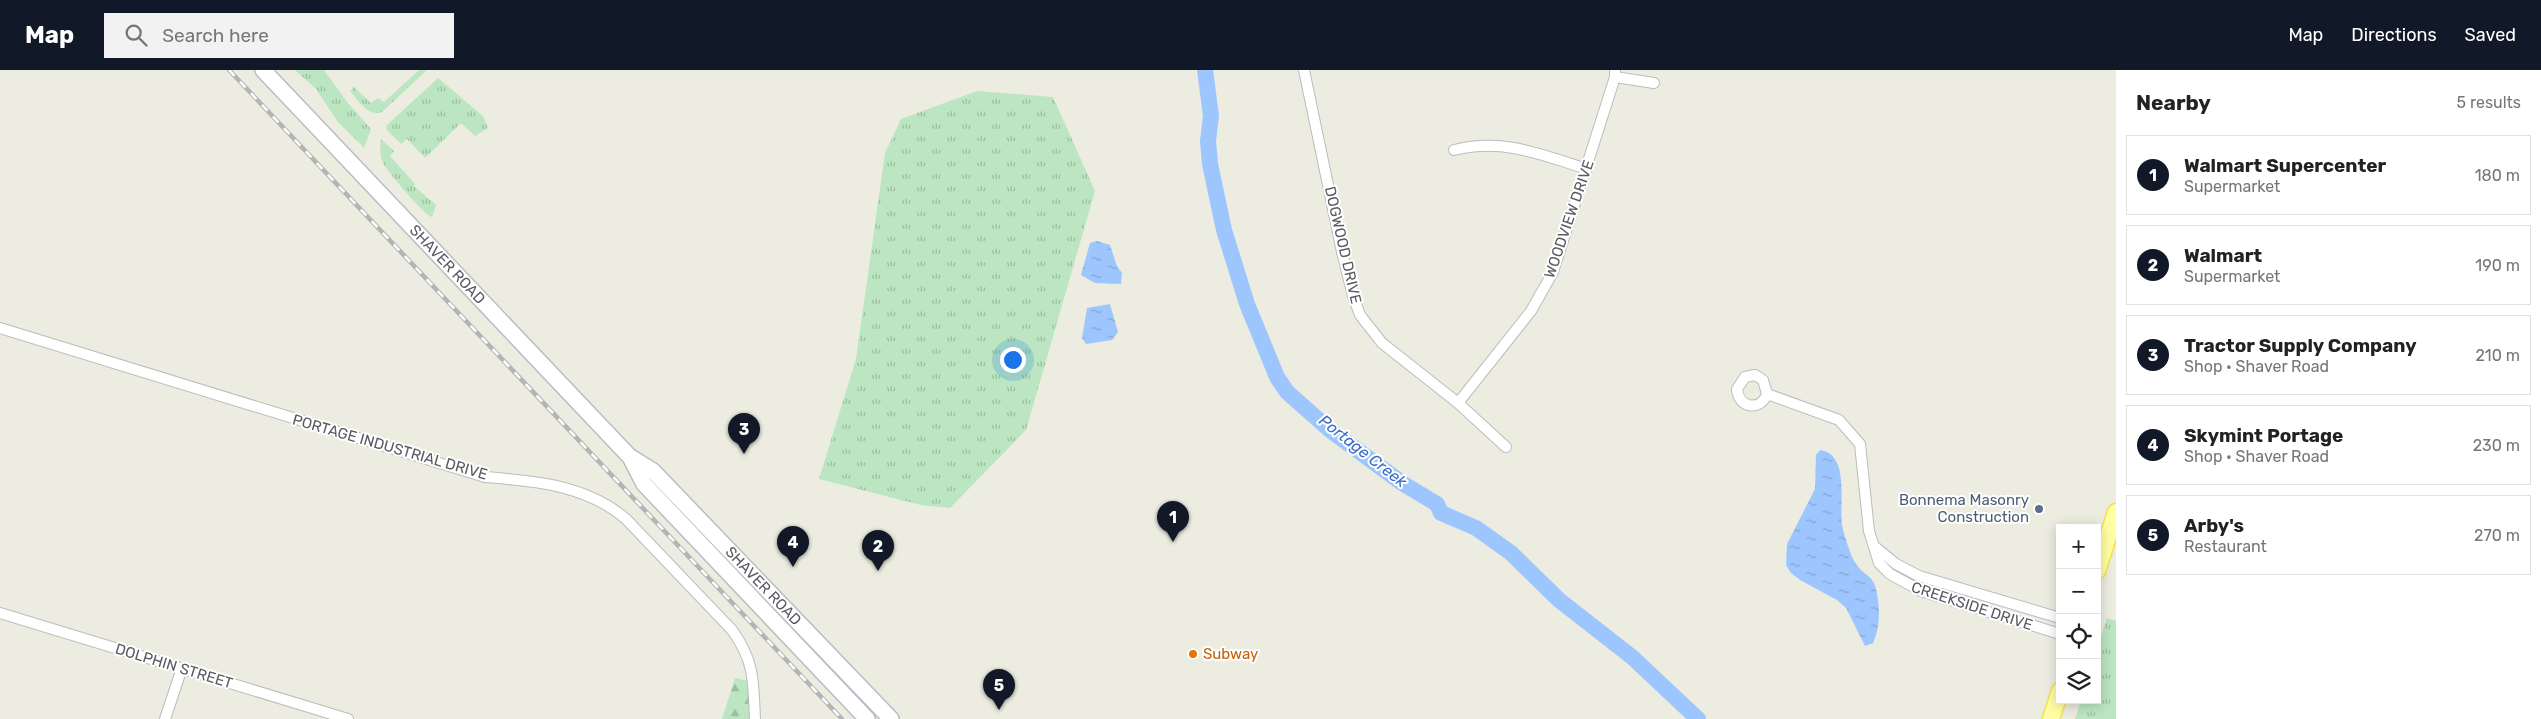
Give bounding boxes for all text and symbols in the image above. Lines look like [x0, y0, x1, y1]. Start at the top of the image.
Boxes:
search box [104, 13, 454, 58]
text: Map [25, 21, 74, 49]
icon: search [122, 21, 150, 49]
text: Search here [162, 24, 269, 47]
text: Map [2288, 24, 2323, 46]
text: Directions [2351, 24, 2437, 46]
text: Saved [2465, 24, 2516, 46]
text: Nearby [2136, 90, 2211, 115]
text: 5 results [2457, 93, 2521, 112]
text: Walmart Supercenter [2184, 154, 2386, 177]
street label: WOODVIEW DRIVE [1540, 158, 1598, 280]
text: 1 [2149, 166, 2157, 185]
text: 180 m [2475, 166, 2520, 185]
text: Supermarket [2184, 177, 2280, 196]
street label: DOGWOOD DRIVE [1321, 185, 1365, 305]
street label: SHAVER ROAD [406, 221, 489, 308]
text: Walmart [2184, 244, 2262, 267]
text: 2 [2148, 256, 2158, 275]
text: 190 m [2475, 256, 2520, 275]
text: Supermarket [2184, 267, 2280, 286]
text: Tractor Supply Company [2184, 334, 2417, 357]
text: 3 [2148, 346, 2158, 365]
text: 210 m [2475, 346, 2520, 365]
your location [1000, 347, 1026, 373]
text: Shop · Shaver Road [2184, 357, 2329, 376]
street label: PORTAGE INDUSTRIAL DRIVE [290, 411, 490, 483]
water label: Portage Creek [1315, 411, 1411, 492]
pin: 3 [728, 413, 760, 454]
text: Skymint Portage [2184, 424, 2343, 447]
text: 4 [2148, 436, 2158, 455]
text: 230 m [2473, 436, 2520, 455]
text: Shop · Shaver Road [2184, 447, 2329, 466]
place label: Bonnema Masonry Construction [1899, 491, 2029, 526]
pin: 1 [1157, 501, 1189, 542]
marker: Bonnema Masonry Construction [2033, 503, 2045, 515]
text: Arby's [2184, 514, 2244, 537]
map controls [2056, 524, 2101, 704]
button: + [2056, 524, 2101, 569]
pin: 4 [777, 526, 809, 567]
text: 5 [2148, 526, 2158, 545]
text: 270 m [2474, 526, 2520, 545]
pin: 2 [862, 530, 894, 571]
text: Restaurant [2184, 537, 2267, 556]
street label: SHAVER ROAD [721, 543, 805, 629]
button: − [2056, 569, 2101, 614]
street label: CREEKSIDE DRIVE [1909, 578, 2035, 634]
button: locate [2056, 614, 2101, 659]
street label: DOLPHIN STREET [113, 640, 235, 693]
place label: Subway [1203, 645, 1258, 663]
marker: Subway [1187, 648, 1199, 660]
button: layers [2056, 659, 2101, 704]
pin: 5 [983, 669, 1015, 710]

